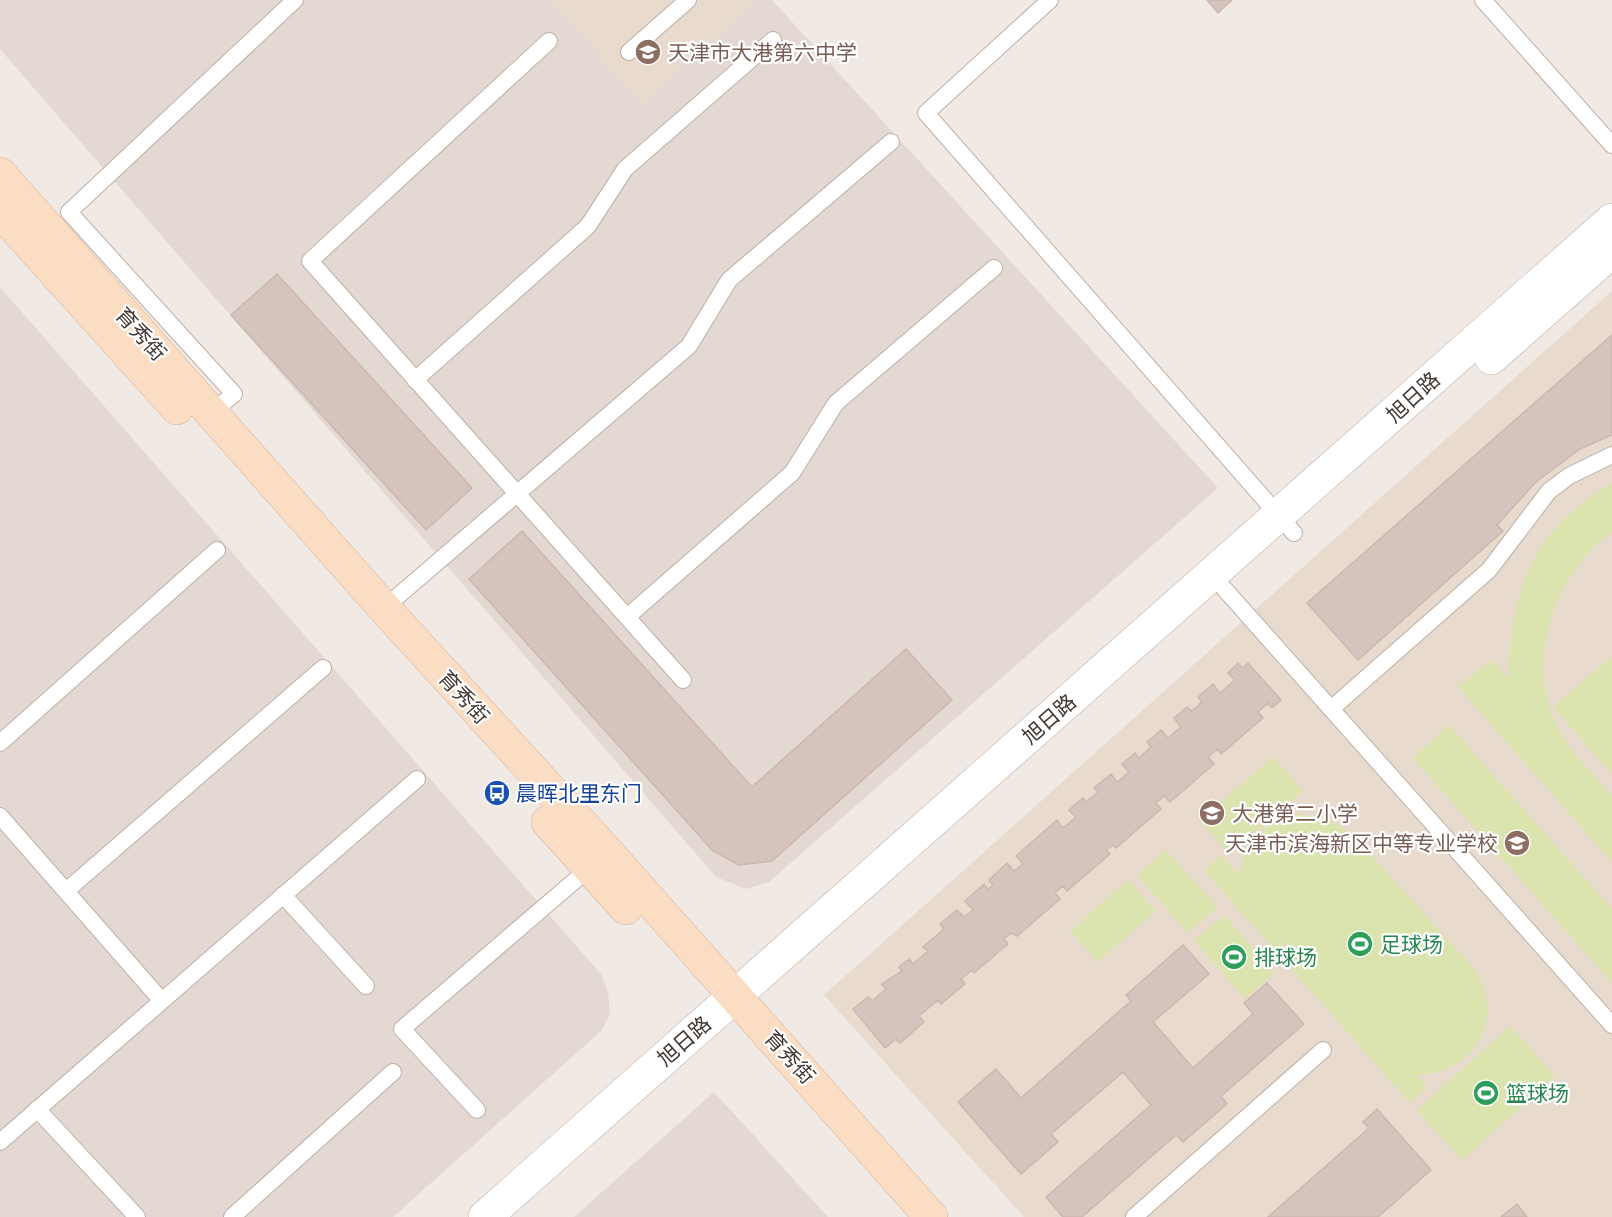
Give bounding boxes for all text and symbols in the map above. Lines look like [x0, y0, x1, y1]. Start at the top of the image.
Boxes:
school or university icon: 天津市大港第六中学 [633, 37, 663, 67]
place label: 天津市大港第六中学 [668, 40, 857, 65]
street label: 育秀街 [111, 302, 171, 366]
street label: 旭日路 [1381, 367, 1445, 427]
street label: 育秀街 [434, 665, 494, 729]
street label: 旭日路 [1017, 689, 1081, 749]
bus stop icon: 晨晖北里东门 [482, 778, 512, 808]
place label: 晨晖北里东门 [516, 781, 642, 806]
school or university icon: 大港第二小学 [1197, 798, 1227, 828]
place label: 大港第二小学 [1232, 801, 1358, 826]
school or university icon: 天津市滨海新区中等专业学校 [1502, 828, 1532, 858]
place label: 天津市滨海新区中等专业学校 [1225, 831, 1498, 856]
sports icon: 足球场 [1345, 929, 1375, 959]
place label: 足球场 [1380, 932, 1443, 957]
sports icon: 排球场 [1219, 942, 1249, 972]
place label: 排球场 [1254, 945, 1317, 970]
street label: 旭日路 [652, 1011, 716, 1071]
street label: 育秀街 [760, 1025, 820, 1089]
sports icon: 篮球场 [1471, 1078, 1501, 1108]
place label: 篮球场 [1506, 1081, 1569, 1106]

